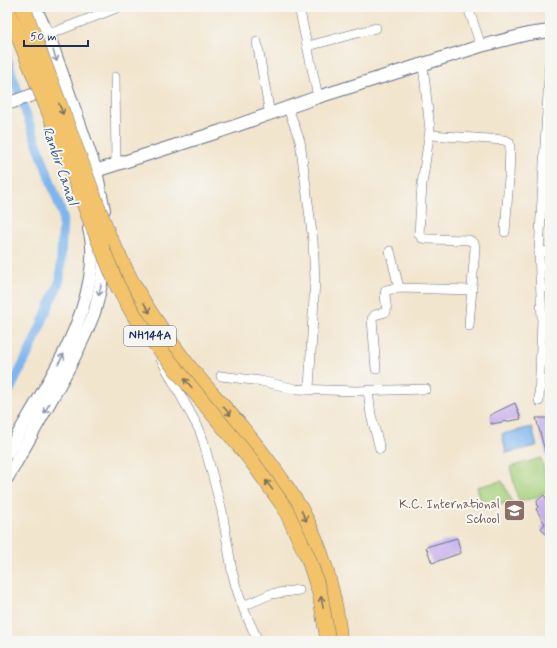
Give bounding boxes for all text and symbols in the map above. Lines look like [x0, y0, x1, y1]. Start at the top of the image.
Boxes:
scale bar [24, 22, 88, 48]
text: 50 m [30, 29, 57, 45]
one-way arrow [52, 50, 60, 62]
one-way arrow [58, 103, 66, 115]
water label: Ranbir Canal [38, 124, 82, 209]
one-way arrow [96, 283, 104, 296]
one-way arrow [143, 303, 152, 314]
road number: NH144A [124, 326, 176, 346]
one-way arrow [57, 353, 65, 365]
one-way arrow [183, 378, 192, 389]
one-way arrow [42, 401, 50, 413]
one-way arrow [223, 405, 232, 416]
one-way arrow [265, 479, 273, 490]
place label: K.C. International School [399, 496, 500, 528]
school or university icon: K.C. International School [502, 498, 528, 524]
one-way arrow [301, 509, 308, 521]
one-way arrow [317, 596, 325, 609]

